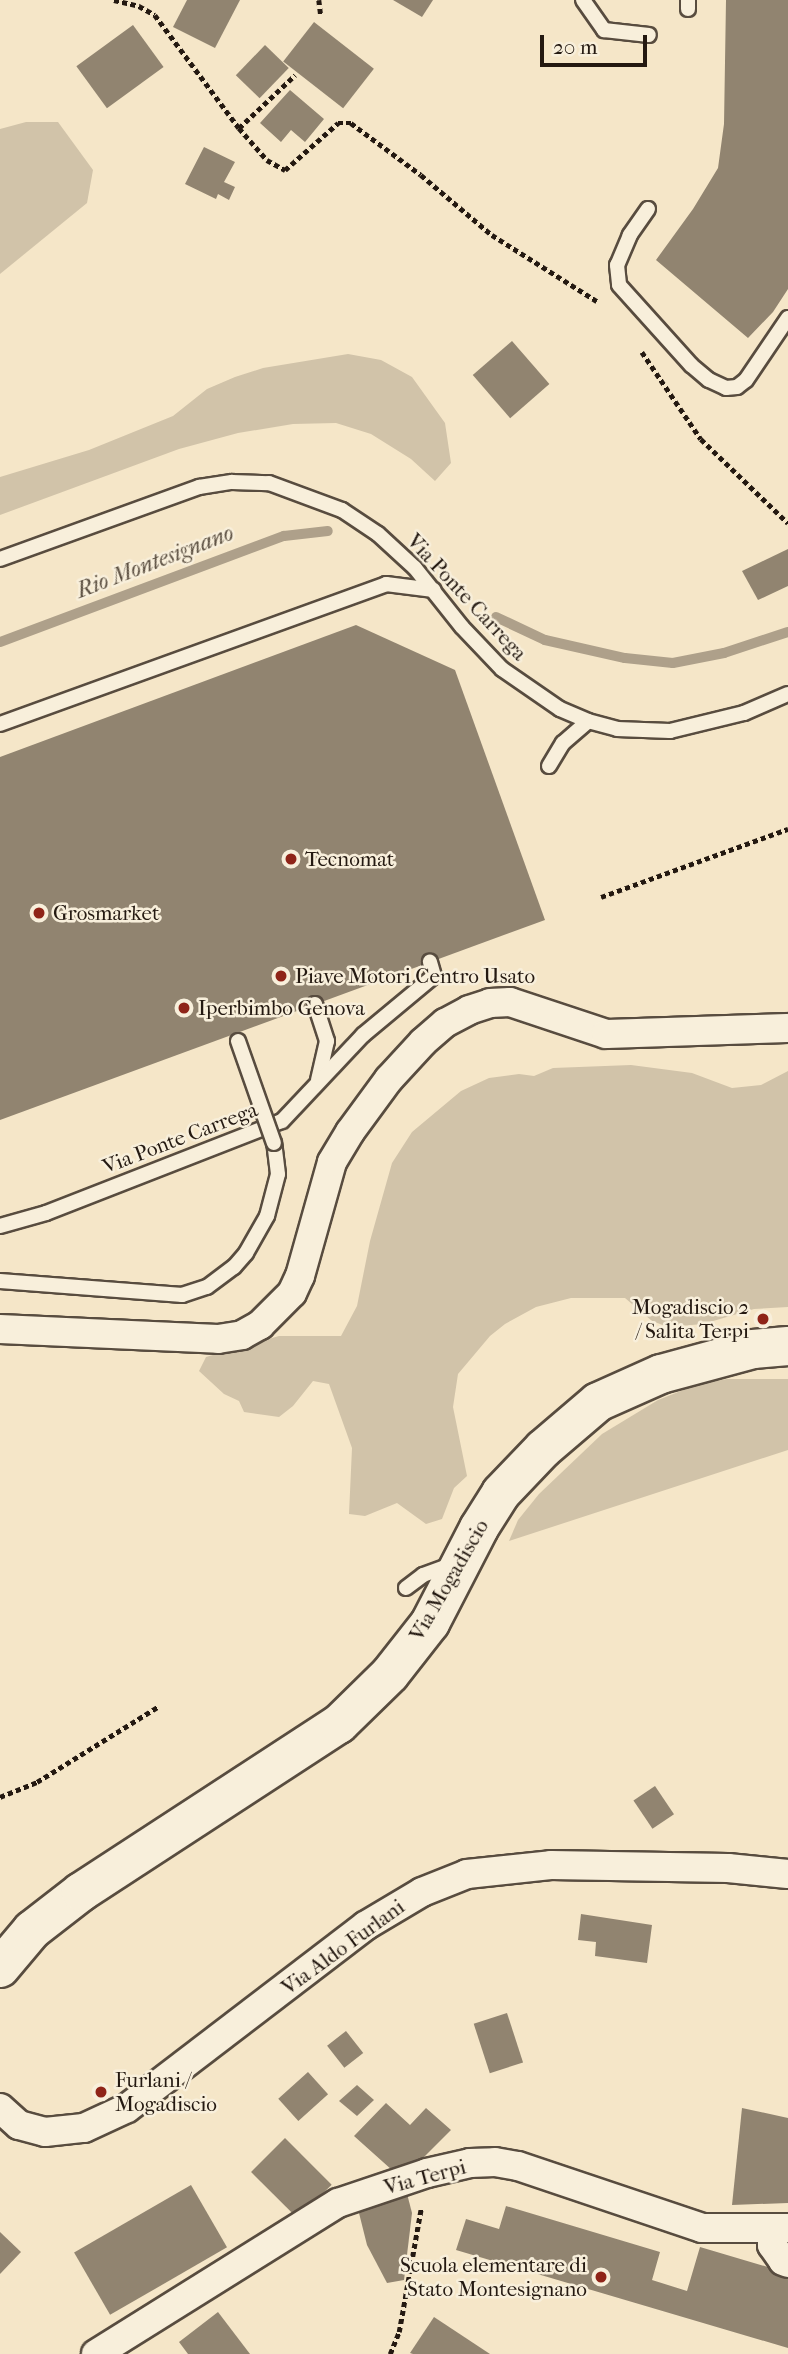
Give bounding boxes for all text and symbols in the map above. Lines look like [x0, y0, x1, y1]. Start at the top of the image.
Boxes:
scale bar [543, 21, 650, 65]
text: 20 m [553, 35, 597, 59]
water label: Rio Montesignano [72, 519, 238, 605]
street label: Via Ponte Carrega [402, 528, 532, 666]
place label: Tecnomat [305, 846, 394, 872]
marker: Tecnomat [283, 851, 299, 867]
place label: Grosmarket [53, 900, 159, 926]
marker: Grosmarket [31, 905, 47, 921]
place label: Piave Motori Centro Usato [295, 963, 535, 989]
marker: Piave Motori Centro Usato [273, 968, 289, 984]
place label: Iperbimbo Genova [198, 995, 365, 1021]
marker: Iperbimbo Genova [176, 1000, 192, 1016]
street label: Via Ponte Carrega [99, 1097, 261, 1179]
place label: Mogadiscio 2 / Salita Terpi [632, 1294, 749, 1344]
marker: Mogadiscio 2 / Salita Terpi [755, 1311, 771, 1327]
street label: Via Mogadiscio [404, 1515, 494, 1645]
street label: Via Aldo Furlani [277, 1894, 409, 2000]
place label: Furlani / Mogadiscio [115, 2067, 217, 2117]
marker: Furlani / Mogadiscio [93, 2084, 109, 2100]
street label: Via Terpi [381, 2154, 469, 2200]
place label: Scuola elementare di Stato Montesignano [400, 2252, 587, 2302]
marker: Scuola elementare di Stato Montesignano [593, 2269, 609, 2285]

